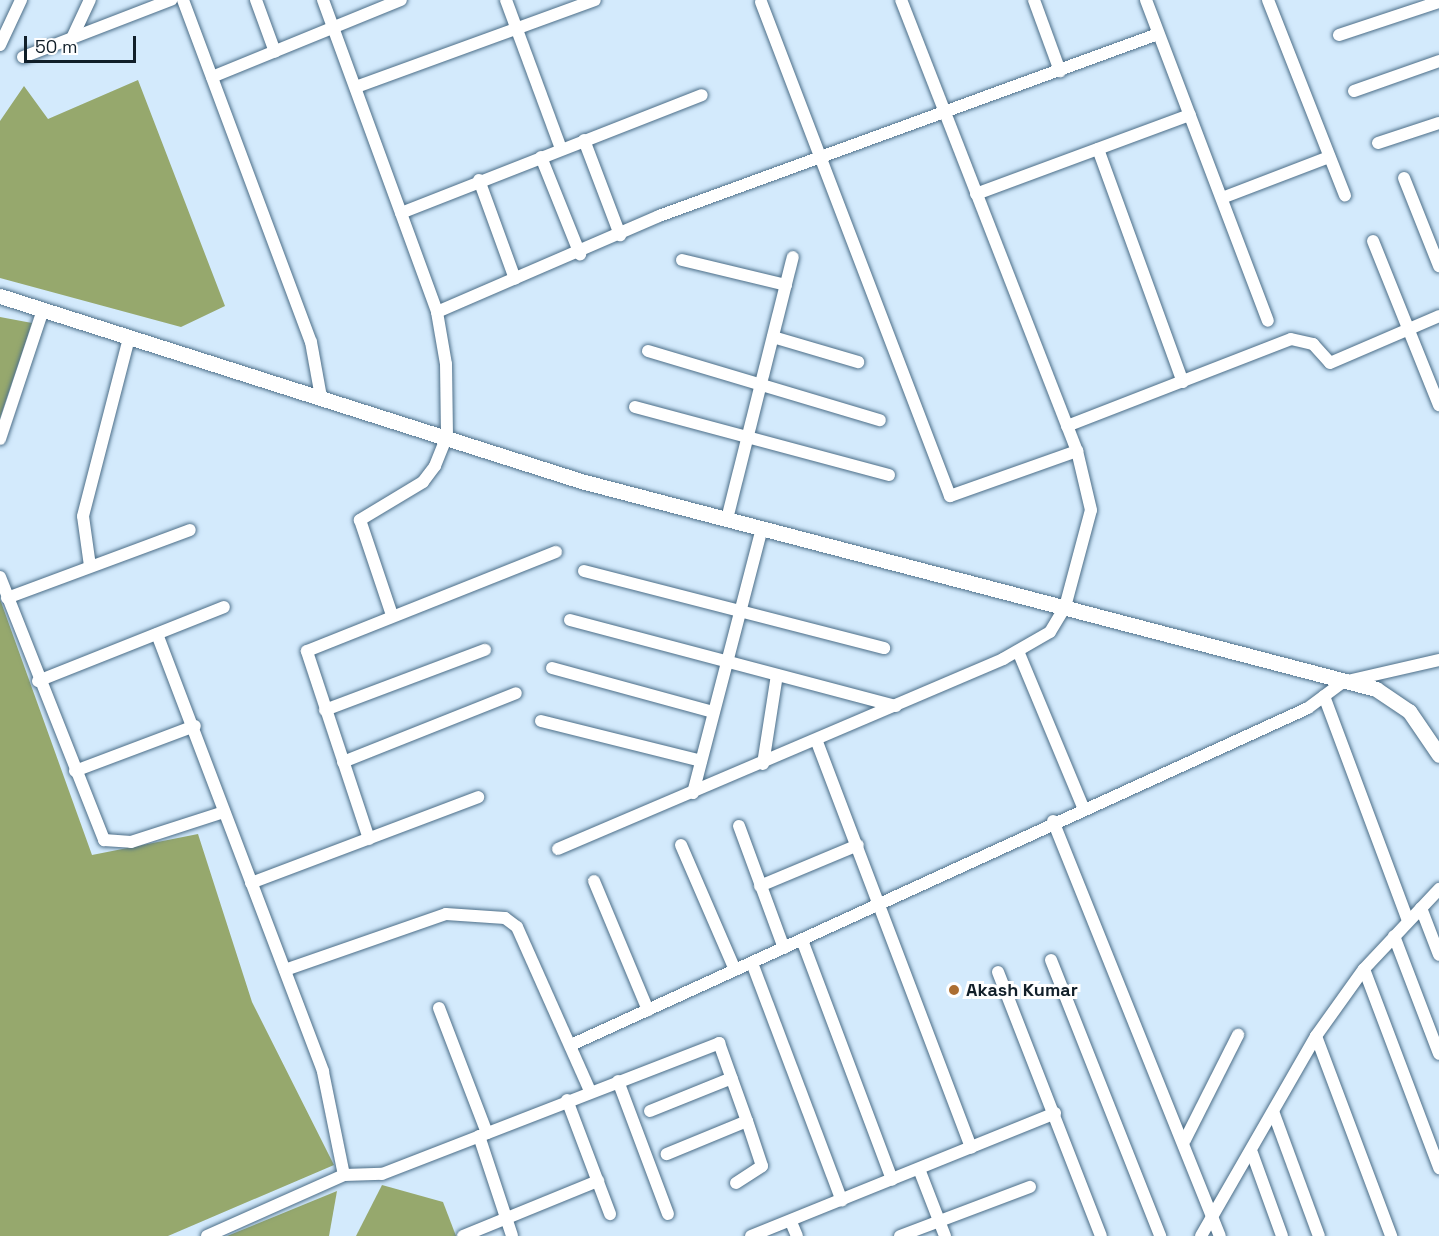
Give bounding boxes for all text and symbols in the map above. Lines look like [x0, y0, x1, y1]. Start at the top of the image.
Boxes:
scale bar [27, 24, 140, 62]
text: 50 m [35, 35, 77, 58]
place label: Akash Kumar [966, 979, 1078, 1001]
marker: Akash Kumar [947, 983, 961, 997]

